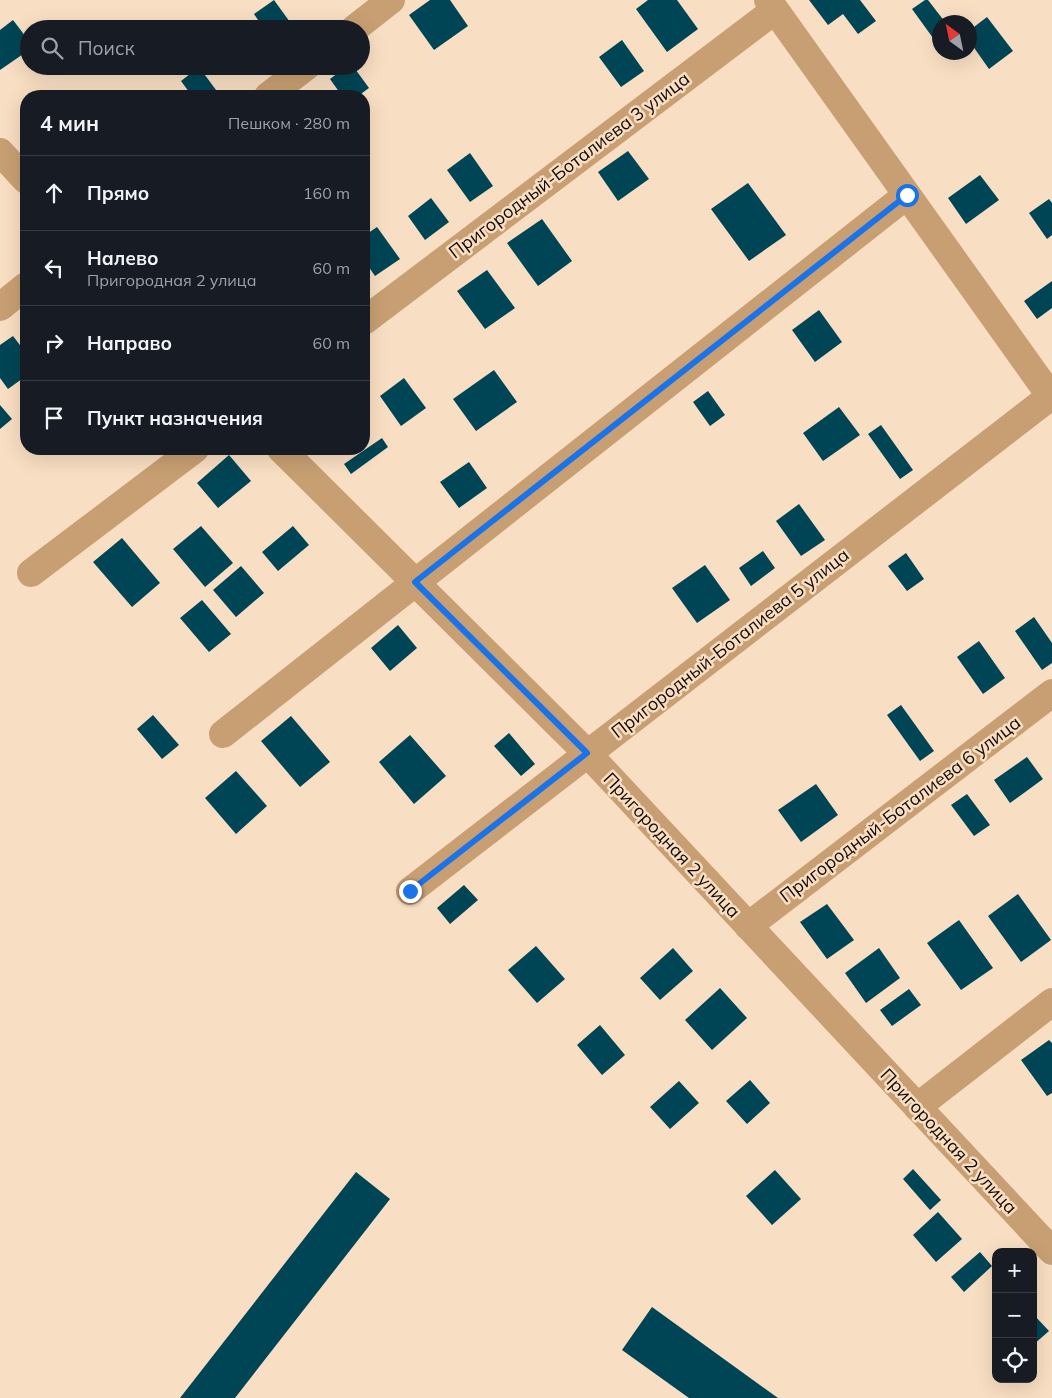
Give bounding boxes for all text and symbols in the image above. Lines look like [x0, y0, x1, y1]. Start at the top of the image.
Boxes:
north arrow [932, 15, 977, 60]
search box [20, 20, 370, 75]
icon: search [38, 34, 66, 62]
text: Поиск [78, 36, 135, 60]
street label: Пригородный-Боталиева 3 улица [444, 67, 694, 263]
text: 4 мин [40, 110, 99, 136]
text: Пешком · 280 m [228, 113, 350, 133]
icon: ahead [40, 179, 68, 207]
text: Прямо [87, 181, 149, 205]
text: 160 m [303, 183, 350, 203]
route start [896, 184, 919, 207]
text: Налево [87, 246, 159, 270]
icon: left [40, 254, 68, 282]
text: 60 m [313, 258, 350, 278]
text: Пригородная 2 улица [87, 270, 256, 290]
icon: right [40, 329, 68, 357]
text: Направо [87, 331, 172, 355]
text: 60 m [313, 333, 350, 353]
icon: arrive [40, 404, 68, 432]
text: Пункт назначения [87, 406, 263, 430]
street label: Пригородный-Боталиева 5 улица [606, 543, 854, 743]
street label: Пригородный-Боталиева 6 улица [775, 711, 1025, 907]
street label: Пригородная 2 улица [599, 767, 745, 923]
route end [399, 880, 422, 903]
street label: Пригородная 2 улица [876, 1063, 1022, 1219]
map controls [992, 1248, 1037, 1383]
button: + [992, 1248, 1037, 1293]
button: − [992, 1293, 1037, 1338]
button: locate [992, 1338, 1037, 1383]

